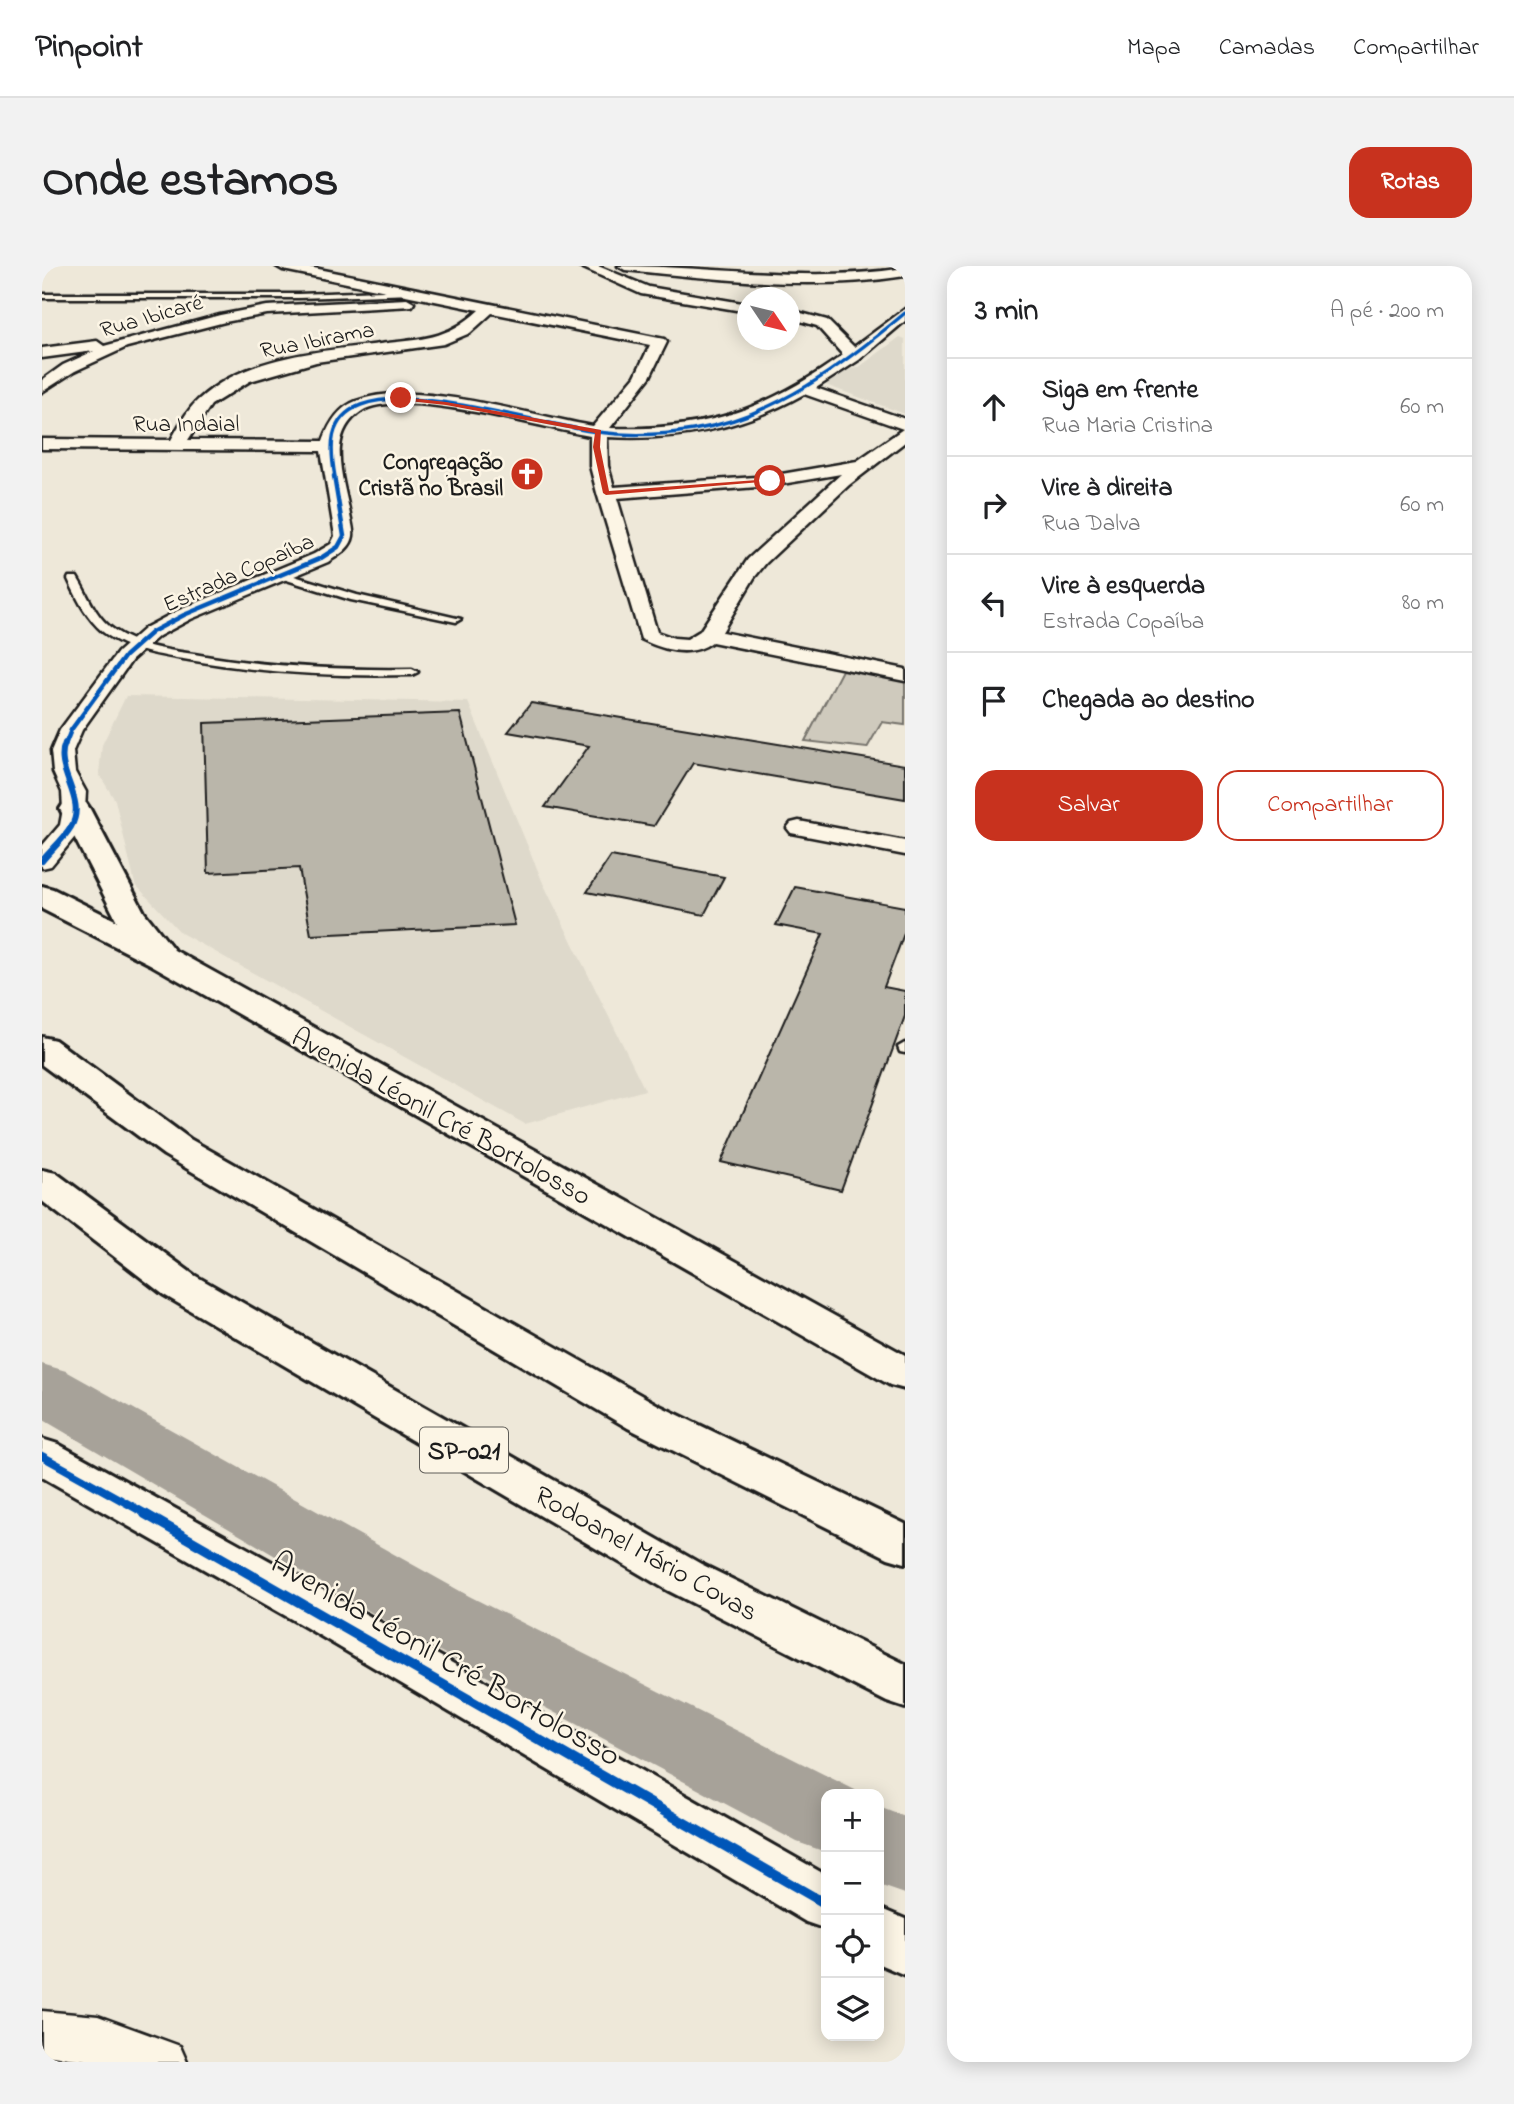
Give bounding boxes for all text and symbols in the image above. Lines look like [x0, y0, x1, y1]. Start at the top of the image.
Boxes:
text: Pinpoint [35, 24, 143, 72]
text: Mapa [1127, 31, 1181, 66]
text: Camadas [1219, 31, 1315, 66]
text: Compartilhar [1353, 31, 1479, 66]
text: Onde estamos [42, 146, 338, 218]
button: Rotas [1349, 147, 1472, 218]
street label: Rua Ibicaré [96, 287, 208, 348]
north arrow [737, 287, 800, 350]
text: 3 min [975, 290, 1038, 334]
text: A pé · 200 m [1330, 295, 1444, 328]
street label: Rua Ibirama [258, 314, 377, 369]
text: Siga em frente [1042, 372, 1198, 410]
route end [385, 382, 416, 413]
icon: ahead [975, 388, 1013, 426]
text: 60 m [1400, 391, 1444, 424]
street label: Rua Indaial [133, 409, 239, 442]
text: Rua Maria Cristina [1042, 410, 1213, 443]
place label: Congregação Cristã no Brasil [358, 447, 503, 506]
church icon: Congregação Cristã no Brasil [508, 455, 546, 493]
route start [754, 465, 785, 496]
text: Vire à direita [1042, 470, 1173, 508]
icon: right [975, 486, 1013, 524]
text: 60 m [1400, 489, 1444, 522]
text: Rua Dalva [1042, 508, 1140, 541]
street label: Estrada Copaíba [158, 526, 320, 622]
text: Vire à esquerda [1042, 568, 1205, 606]
icon: left [975, 584, 1013, 622]
text: 80 m [1402, 587, 1444, 620]
text: Estrada Copaíba [1042, 606, 1204, 639]
icon: arrive [975, 682, 1013, 720]
text: Chegada ao destino [1042, 682, 1254, 720]
button: Salvar [975, 770, 1203, 841]
button: Compartilhar [1217, 770, 1444, 841]
street label: Avenida Léonil Cré Bortolosso [283, 1018, 598, 1218]
road number: SP-021 [420, 1428, 508, 1472]
street label: Rodoanel Mário Covas [526, 1477, 765, 1634]
street label: Avenida Léonil Cré Bortolosso [261, 1540, 629, 1781]
map controls [821, 1789, 884, 2041]
button: + [821, 1789, 884, 1852]
button: − [821, 1852, 884, 1915]
button: locate [821, 1915, 884, 1978]
button: layers [821, 1978, 884, 2041]

